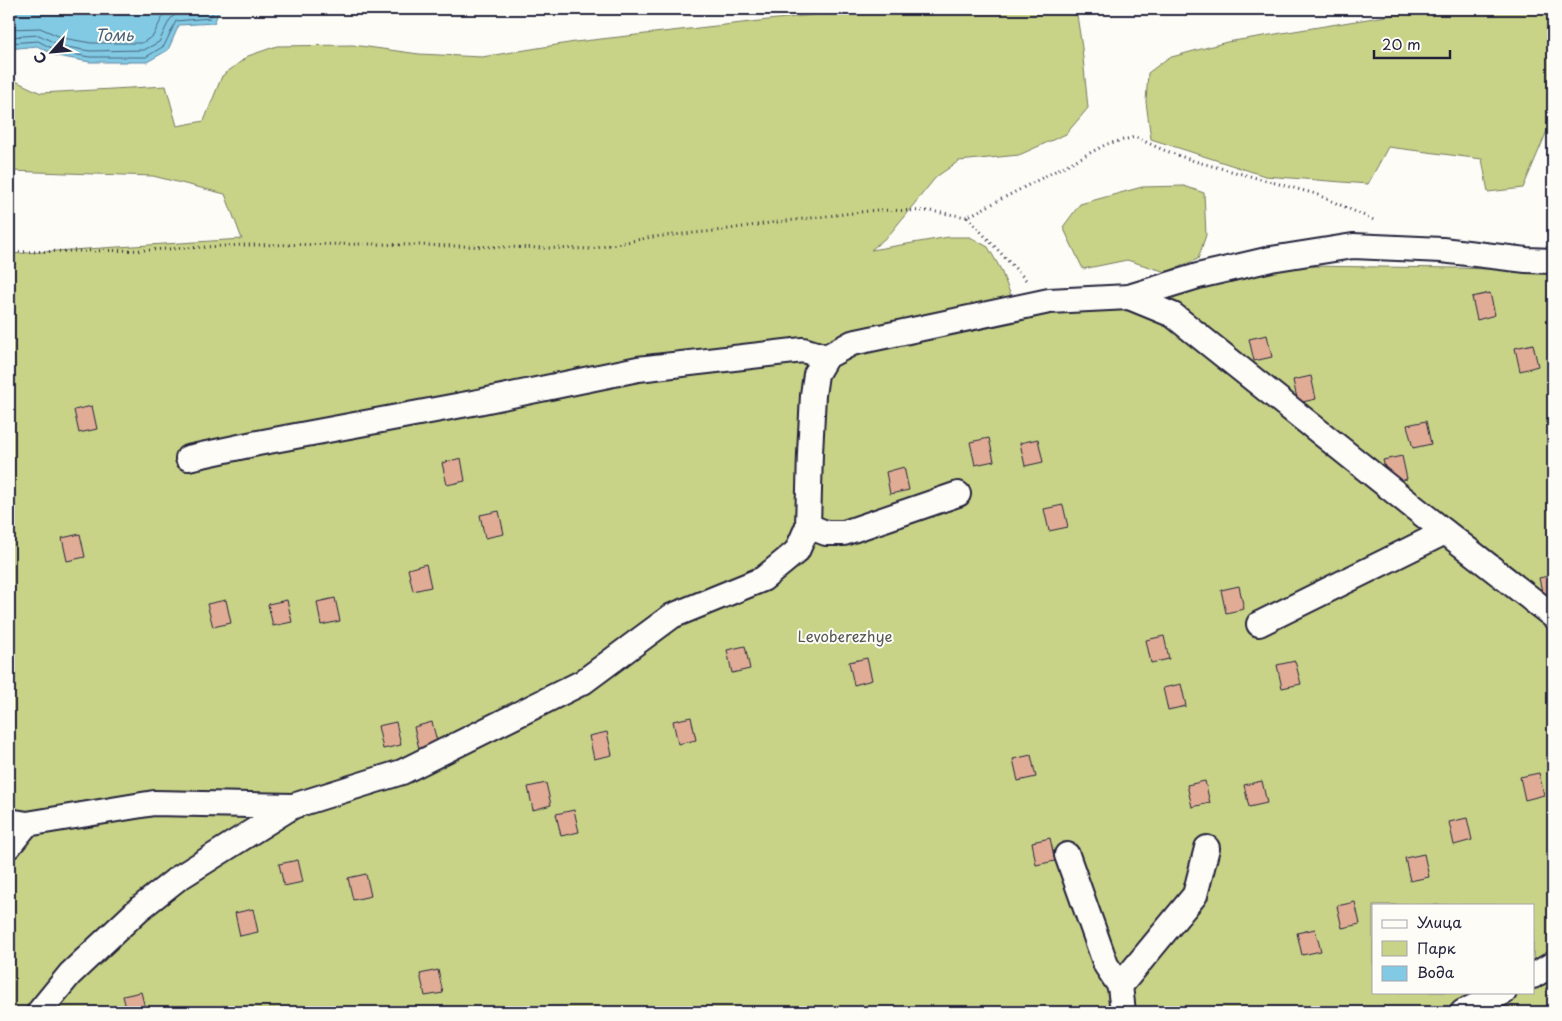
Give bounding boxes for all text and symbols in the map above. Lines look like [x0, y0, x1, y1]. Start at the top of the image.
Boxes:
water label: Томь [95, 22, 134, 46]
north arrow [28, 28, 78, 78]
scale bar [1374, 28, 1451, 60]
text: 20 m [1382, 32, 1421, 55]
text: С [28, 49, 52, 68]
park label: Levoberezhye [798, 624, 892, 647]
legend [1372, 904, 1534, 994]
text: Улица [1417, 910, 1462, 933]
text: Парк [1417, 936, 1456, 959]
text: Вода [1417, 960, 1455, 983]

